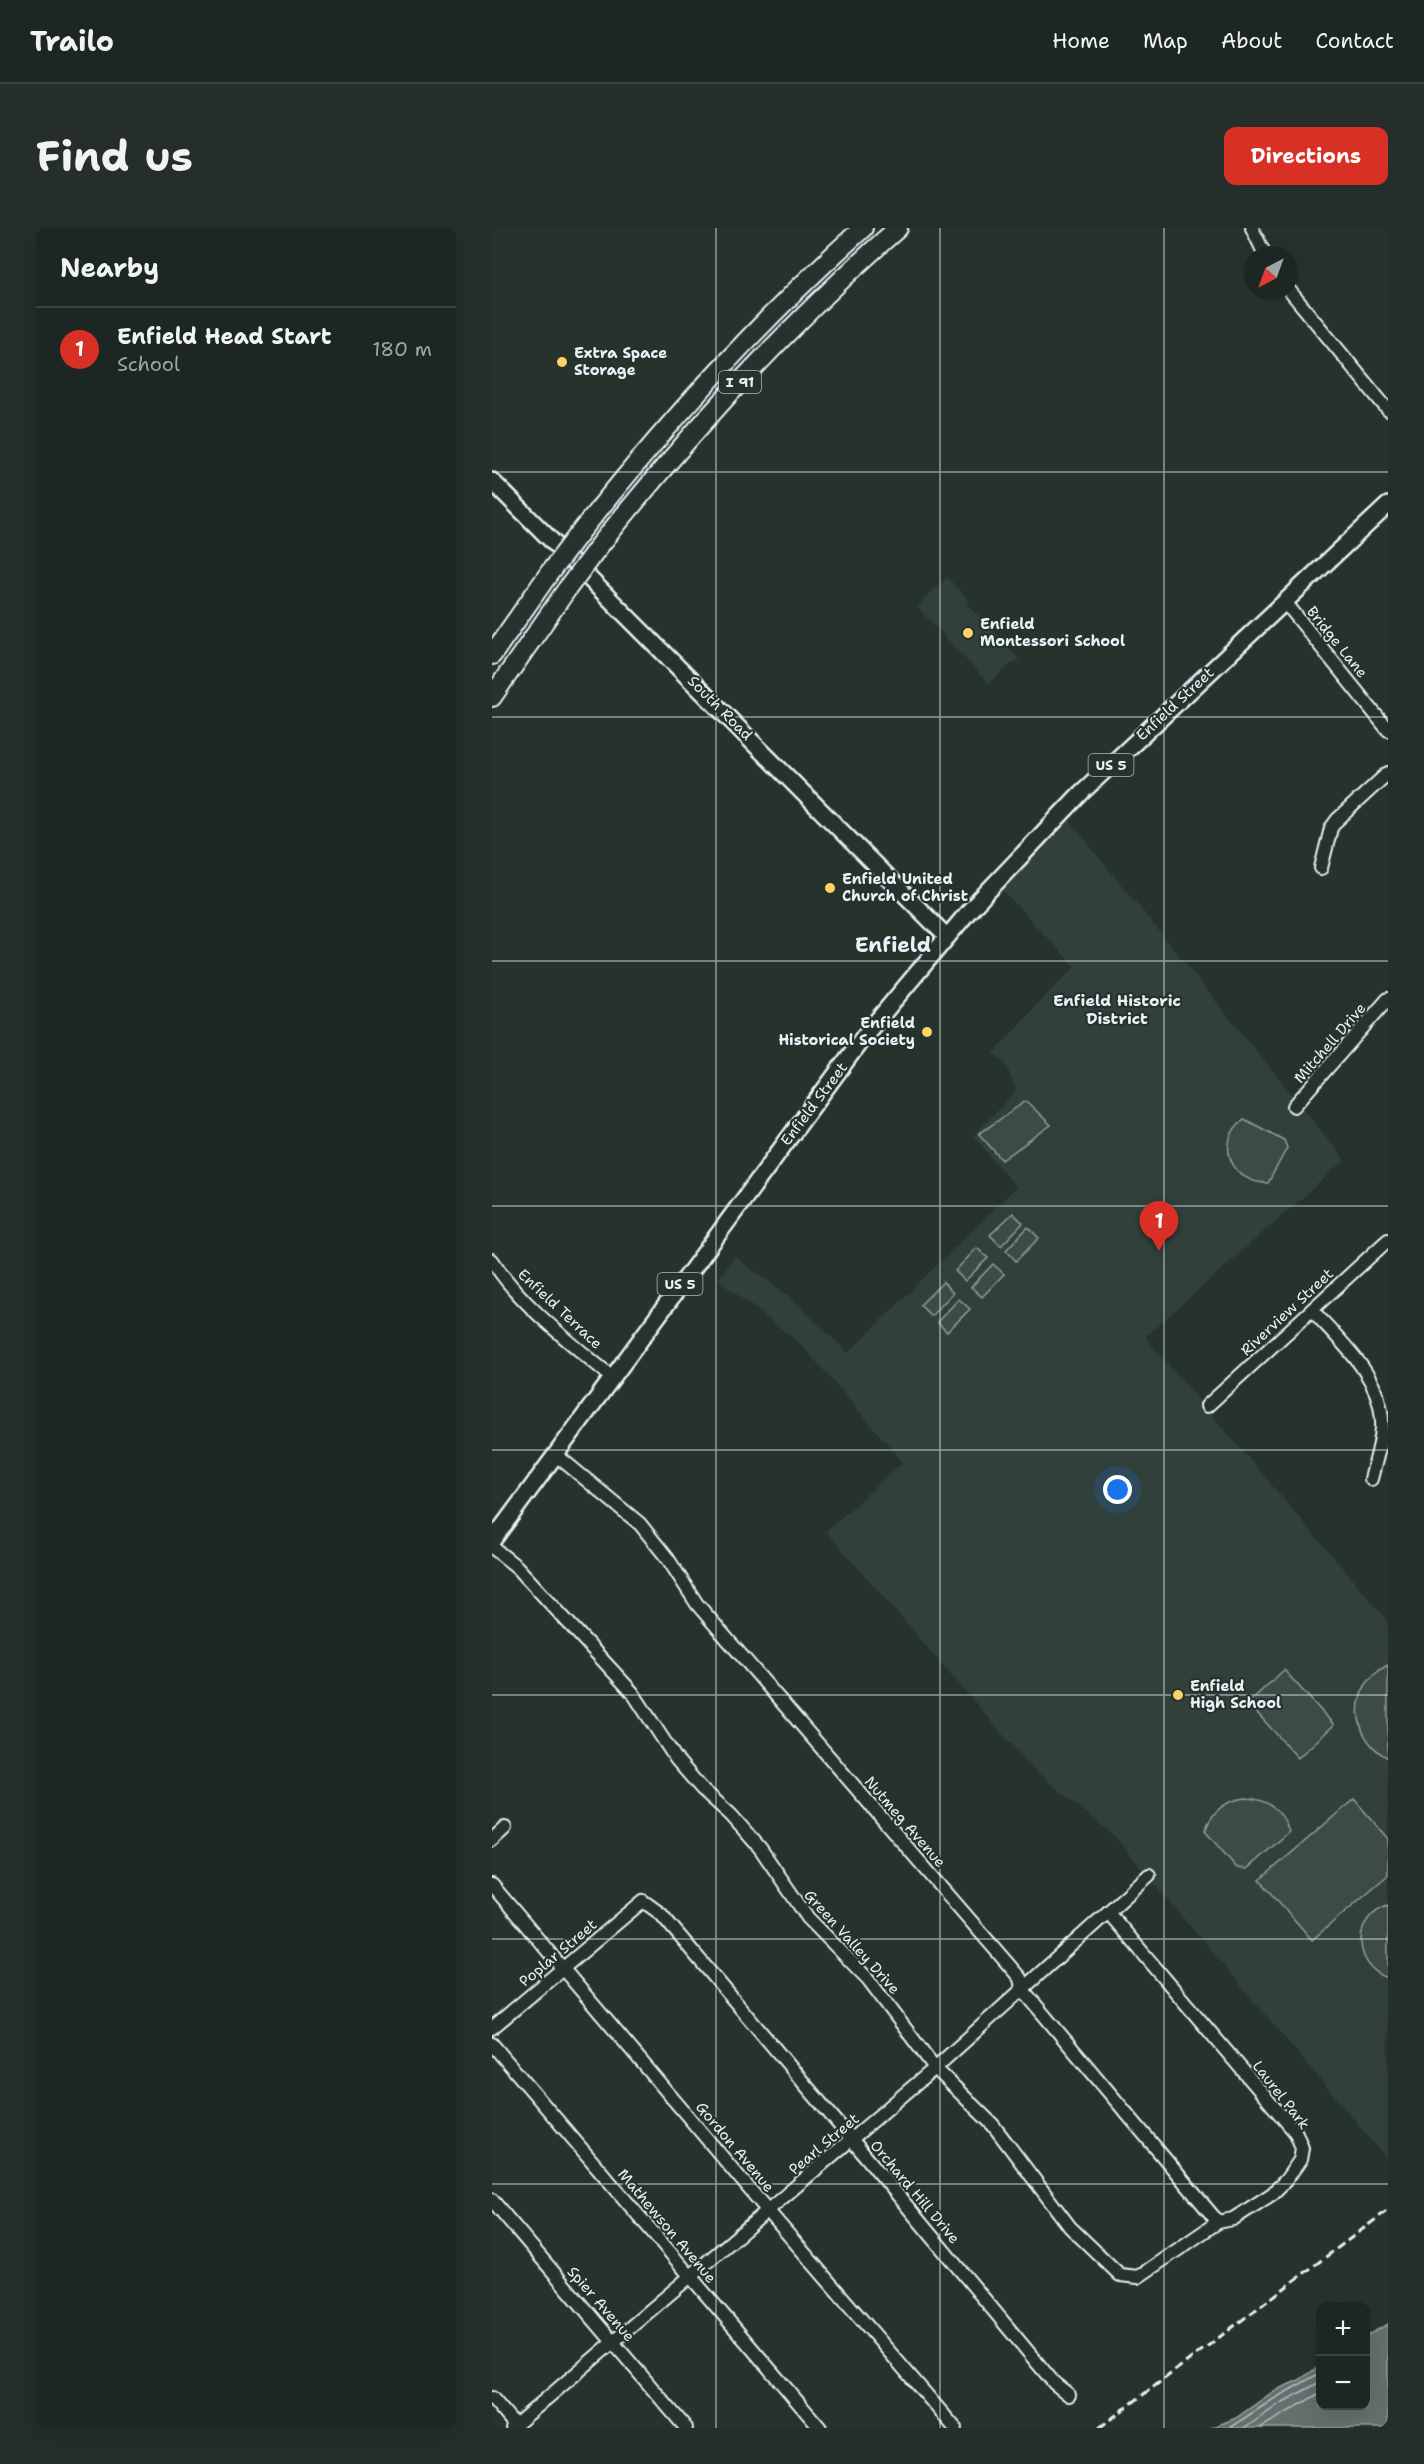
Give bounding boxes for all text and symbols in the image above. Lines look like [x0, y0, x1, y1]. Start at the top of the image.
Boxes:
text: Trailo [30, 22, 114, 60]
text: Home [1052, 27, 1110, 55]
text: Map [1143, 27, 1188, 55]
text: About [1221, 27, 1282, 55]
text: Contact [1315, 27, 1394, 55]
button: Directions [1224, 127, 1388, 185]
text: Find us [36, 128, 193, 184]
north arrow [1244, 246, 1298, 300]
text: Nearby [60, 250, 159, 285]
text: Enfield Head Start [117, 322, 332, 351]
text: 1 [75, 336, 84, 362]
text: 180 m [372, 336, 432, 362]
place label: Extra Space Storage [574, 343, 667, 380]
text: School [117, 351, 180, 377]
marker: Extra Space Storage [555, 355, 569, 369]
road number: I 91 [719, 371, 761, 393]
street label: Bridge Lane [1302, 602, 1372, 682]
place label: Enfield Montessori School [980, 614, 1125, 651]
marker: Enfield Montessori School [961, 626, 975, 640]
street label: Enfield Street [1132, 663, 1218, 745]
street label: South Road [683, 671, 757, 745]
road number: US 5 [1088, 754, 1134, 776]
place label: Enfield United Church of Christ [842, 869, 968, 906]
marker: Enfield United Church of Christ [823, 881, 837, 895]
district label: Enfield [855, 931, 931, 959]
district label: Enfield Historic District [1053, 990, 1181, 1029]
street label: Mitchell Drive [1290, 999, 1370, 1087]
place label: Enfield Historical Society [778, 1013, 915, 1050]
marker: Enfield Historical Society [920, 1025, 934, 1039]
street label: Enfield Street [776, 1058, 852, 1150]
pin: 1 [1140, 1202, 1178, 1251]
street label: Riverview Street [1236, 1264, 1338, 1360]
street label: Enfield Terrace [513, 1265, 607, 1353]
road number: US 5 [658, 1273, 702, 1295]
your location [1103, 1475, 1132, 1504]
place label: Enfield High School [1190, 1676, 1281, 1713]
marker: Enfield High School [1171, 1688, 1185, 1702]
street label: Nutmeg Avenue [860, 1772, 950, 1872]
street label: Green Valley Drive [800, 1885, 904, 1999]
street label: Poplar Street [515, 1915, 601, 1991]
street label: Laurel Park [1248, 2056, 1314, 2134]
street label: Gordon Avenue [691, 2098, 779, 2196]
street label: Pearl Street [785, 2109, 863, 2179]
street label: Orchard Hill Drive [866, 2136, 964, 2248]
street label: Mathewson Avenue [613, 2165, 721, 2287]
street label: Spier Avenue [563, 2262, 639, 2346]
map controls [1316, 2302, 1370, 2410]
button: + [1316, 2302, 1370, 2356]
button: − [1316, 2356, 1370, 2410]

